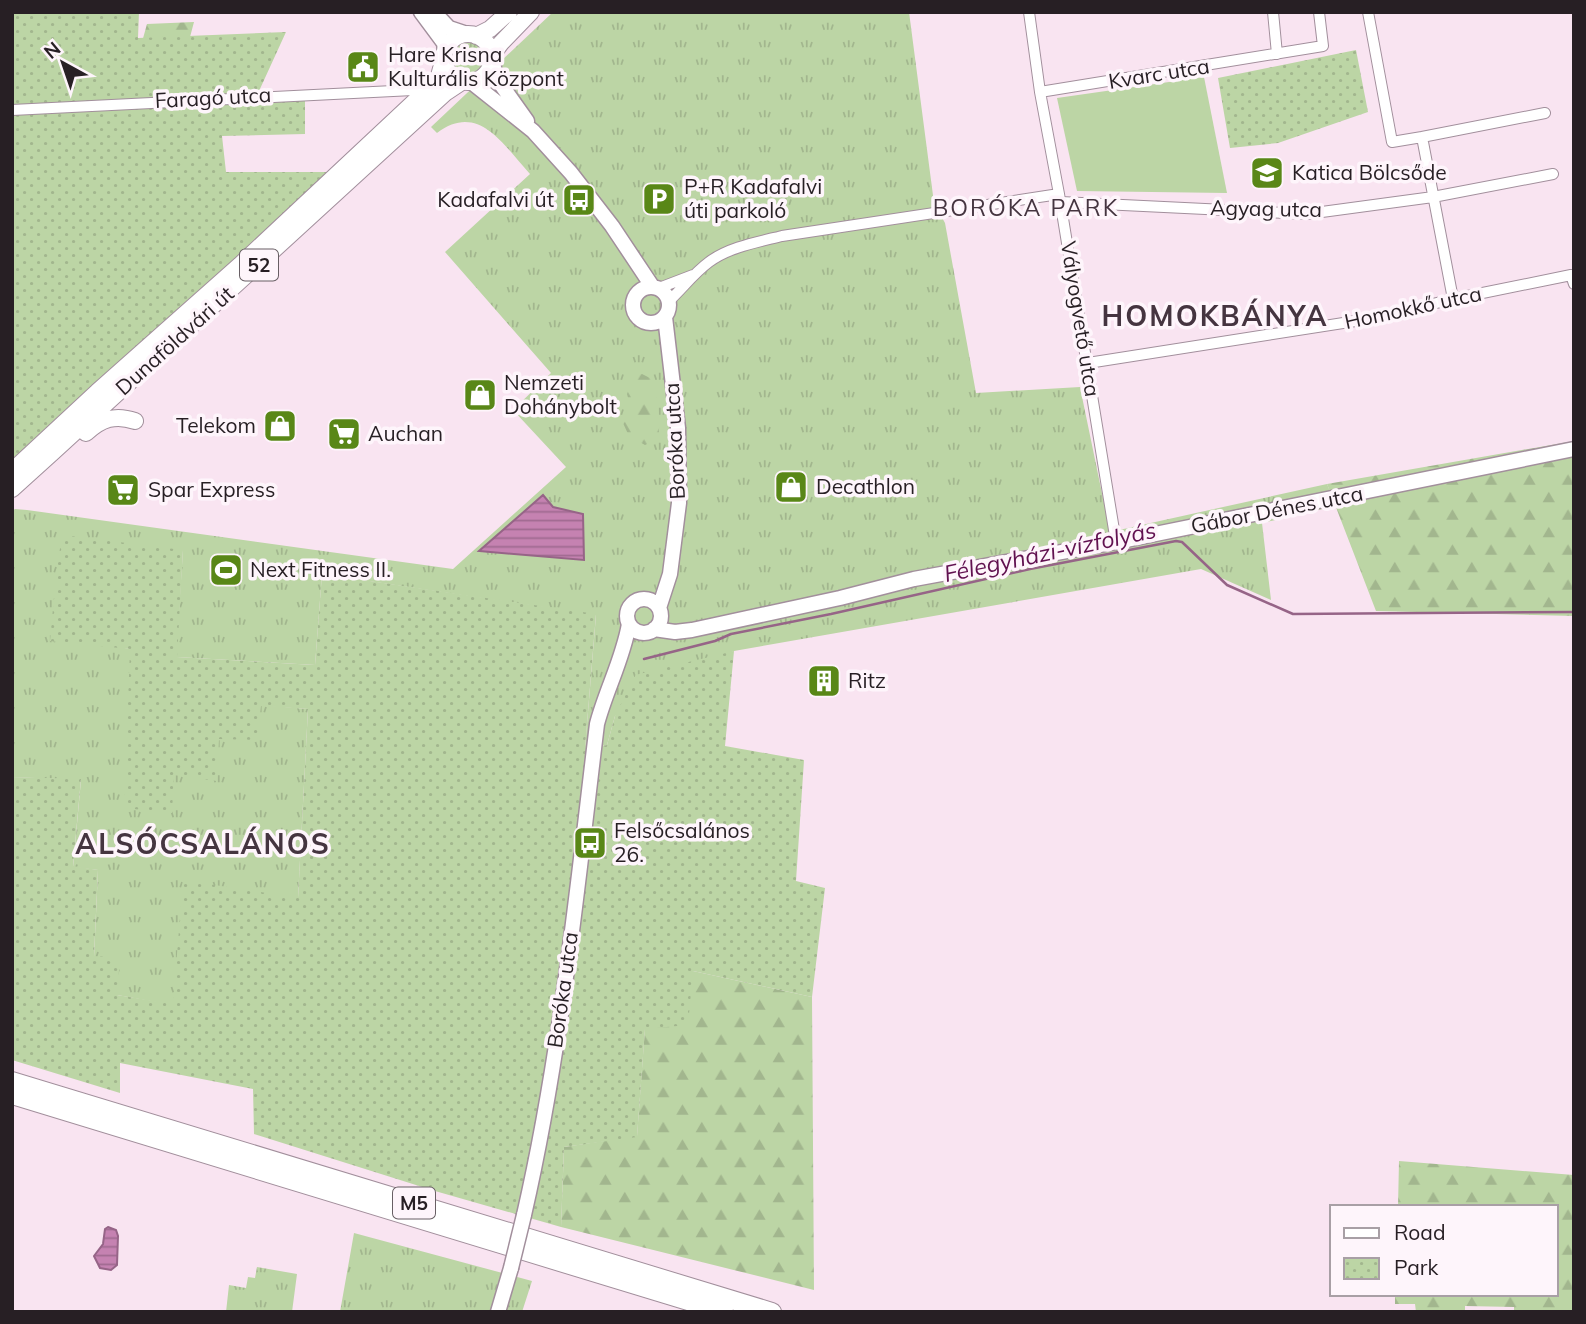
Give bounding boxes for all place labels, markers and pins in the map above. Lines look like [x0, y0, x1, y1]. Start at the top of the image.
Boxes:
place label: Hare Krisna Kulturális Központ [388, 41, 564, 91]
public building icon: Hare Krisna Kulturális Központ [344, 48, 382, 86]
school or university icon: Katica Bölcsőde [1248, 154, 1286, 192]
place label: Katica Bölcsőde [1292, 159, 1447, 185]
place label: P+R Kadafalvi úti parkoló [684, 173, 822, 223]
parking icon: P+R Kadafalvi úti parkoló [640, 180, 678, 218]
bus stop icon: Kadafalvi út [560, 181, 598, 219]
place label: Kadafalvi út [437, 186, 554, 212]
place label: Nemzeti Dohánybolt [504, 369, 617, 419]
shop icon: Nemzeti Dohánybolt [461, 376, 499, 414]
shop icon: Telekom [261, 407, 299, 445]
place label: Telekom [176, 412, 256, 438]
supermarket icon: Auchan [325, 415, 363, 453]
place label: Auchan [368, 420, 443, 446]
shop icon: Decathlon [772, 468, 810, 506]
supermarket icon: Spar Express [104, 471, 142, 509]
place label: Decathlon [816, 473, 915, 499]
place label: Spar Express [148, 476, 275, 502]
sports icon: Next Fitness II. [207, 551, 245, 589]
place label: Next Fitness II. [250, 556, 391, 582]
building icon: Ritz [805, 662, 843, 700]
place label: Ritz [848, 667, 886, 693]
place label: Felsőcsalános 26. [614, 817, 750, 867]
bus stop icon: Felsőcsalános 26. [571, 824, 609, 862]

